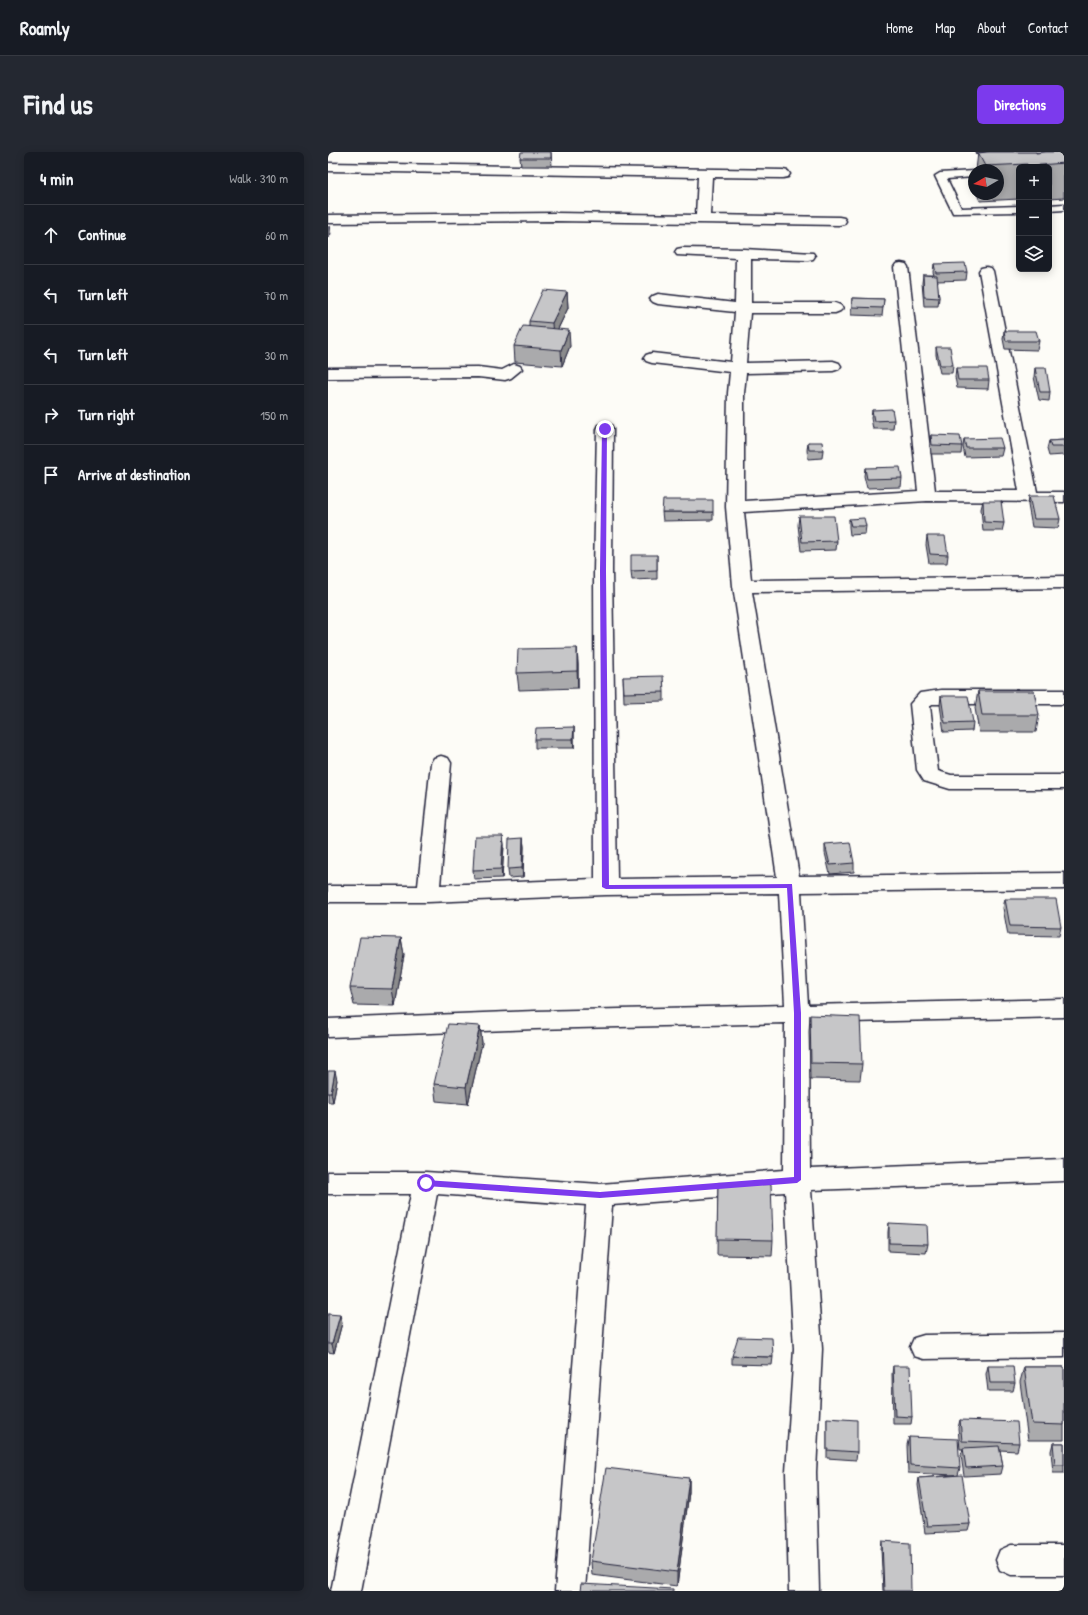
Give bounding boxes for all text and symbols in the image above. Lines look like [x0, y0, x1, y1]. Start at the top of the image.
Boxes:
text: Roamly [20, 15, 70, 41]
text: Home [886, 18, 913, 37]
text: Map [935, 18, 955, 37]
text: About [977, 18, 1006, 37]
text: Contact [1028, 18, 1068, 37]
text: Find us [24, 85, 93, 123]
button: Directions [977, 85, 1064, 124]
north arrow [968, 164, 1004, 200]
map controls [1016, 164, 1052, 272]
button: + [1016, 164, 1052, 200]
text: 4 min [40, 167, 73, 190]
text: Walk · 310 m [229, 169, 288, 187]
button: − [1016, 200, 1052, 236]
icon: ahead [40, 224, 62, 246]
text: Continue [78, 224, 126, 245]
text: 60 m [265, 226, 288, 244]
button: layers [1016, 236, 1052, 272]
icon: left [40, 284, 62, 306]
text: Turn left [78, 284, 128, 305]
text: 70 m [264, 286, 288, 304]
icon: left [40, 344, 62, 366]
text: Turn left [78, 344, 128, 365]
text: 30 m [265, 346, 288, 364]
icon: right [40, 404, 62, 426]
text: Turn right [78, 404, 134, 425]
text: 150 m [260, 406, 288, 424]
route end [596, 420, 614, 438]
icon: arrive [40, 464, 62, 486]
text: Arrive at destination [78, 464, 190, 485]
route start [417, 1174, 435, 1192]

